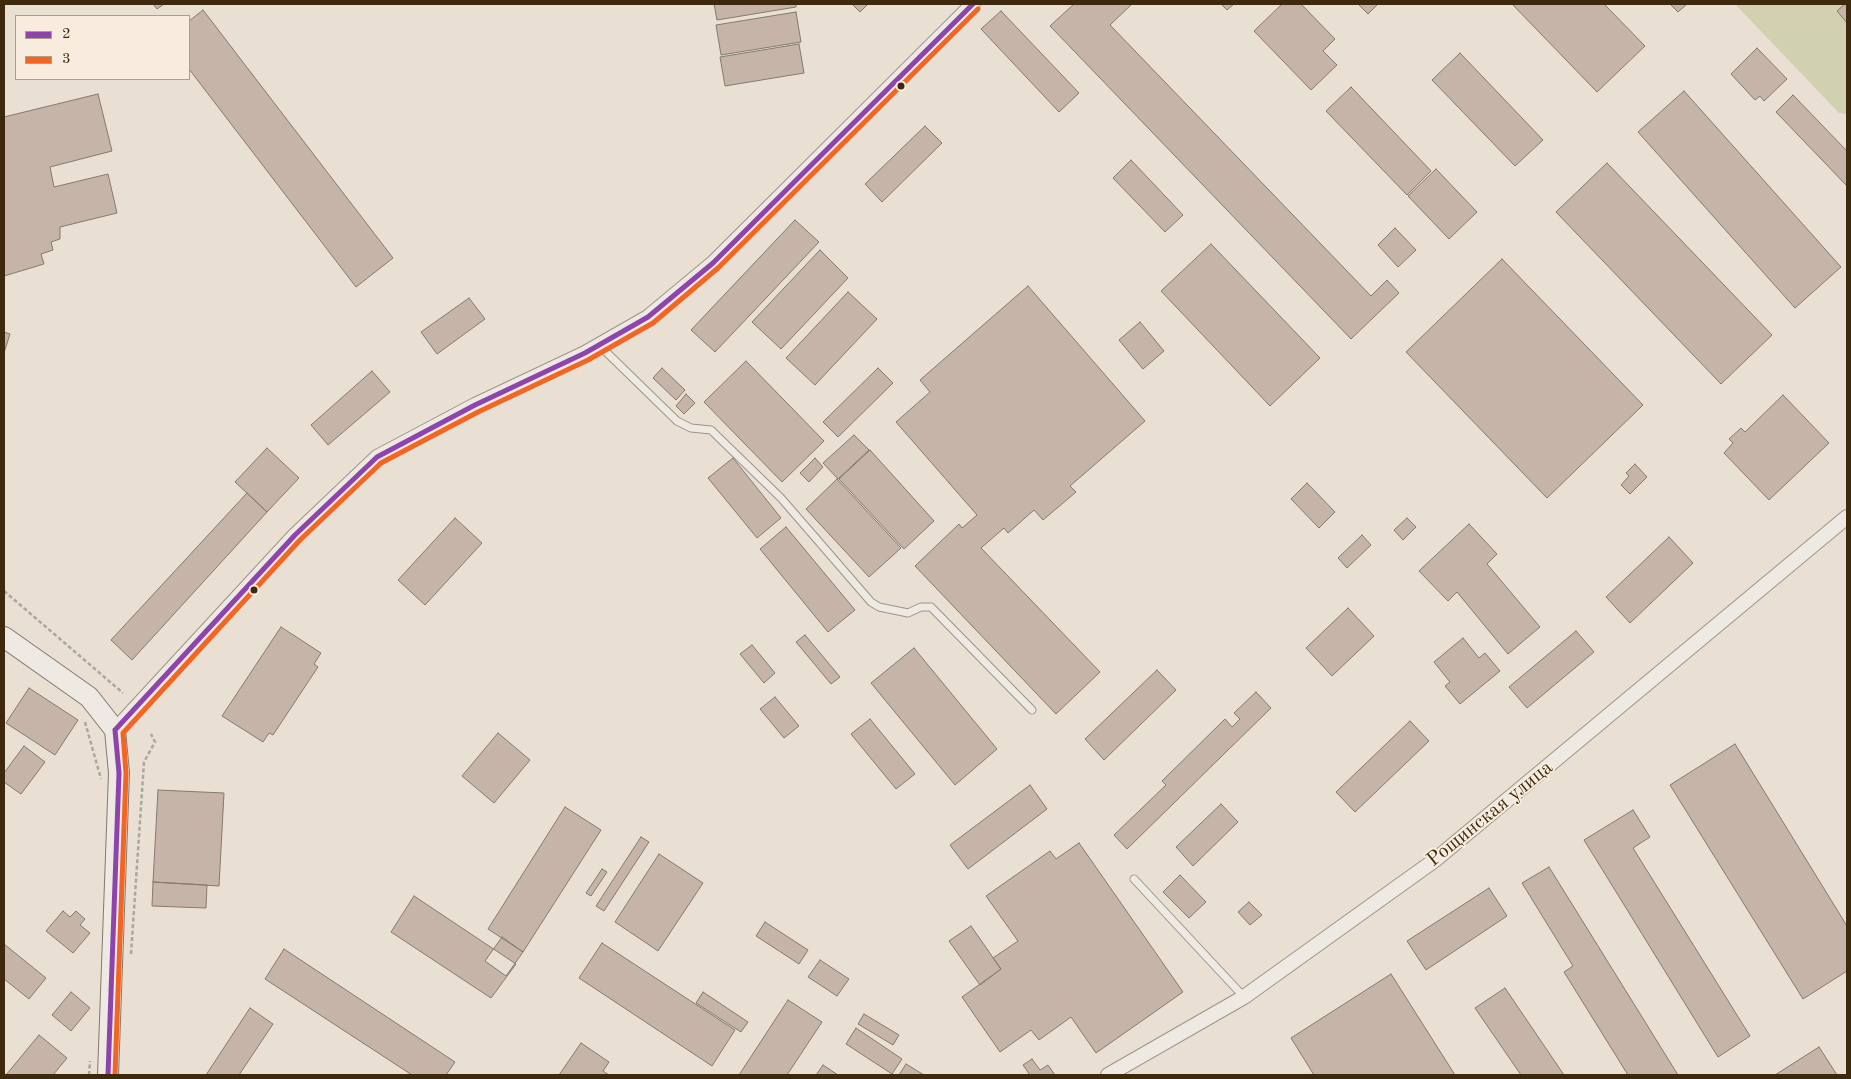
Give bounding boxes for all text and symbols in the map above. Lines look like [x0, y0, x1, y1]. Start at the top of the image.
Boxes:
legend [15, 15, 190, 80]
text: 2 [62, 27, 71, 42]
text: 3 [62, 52, 71, 67]
unlabelled marker [896, 81, 906, 91]
unlabelled marker [249, 585, 259, 595]
street label: Рощинская улица [1422, 756, 1558, 872]

